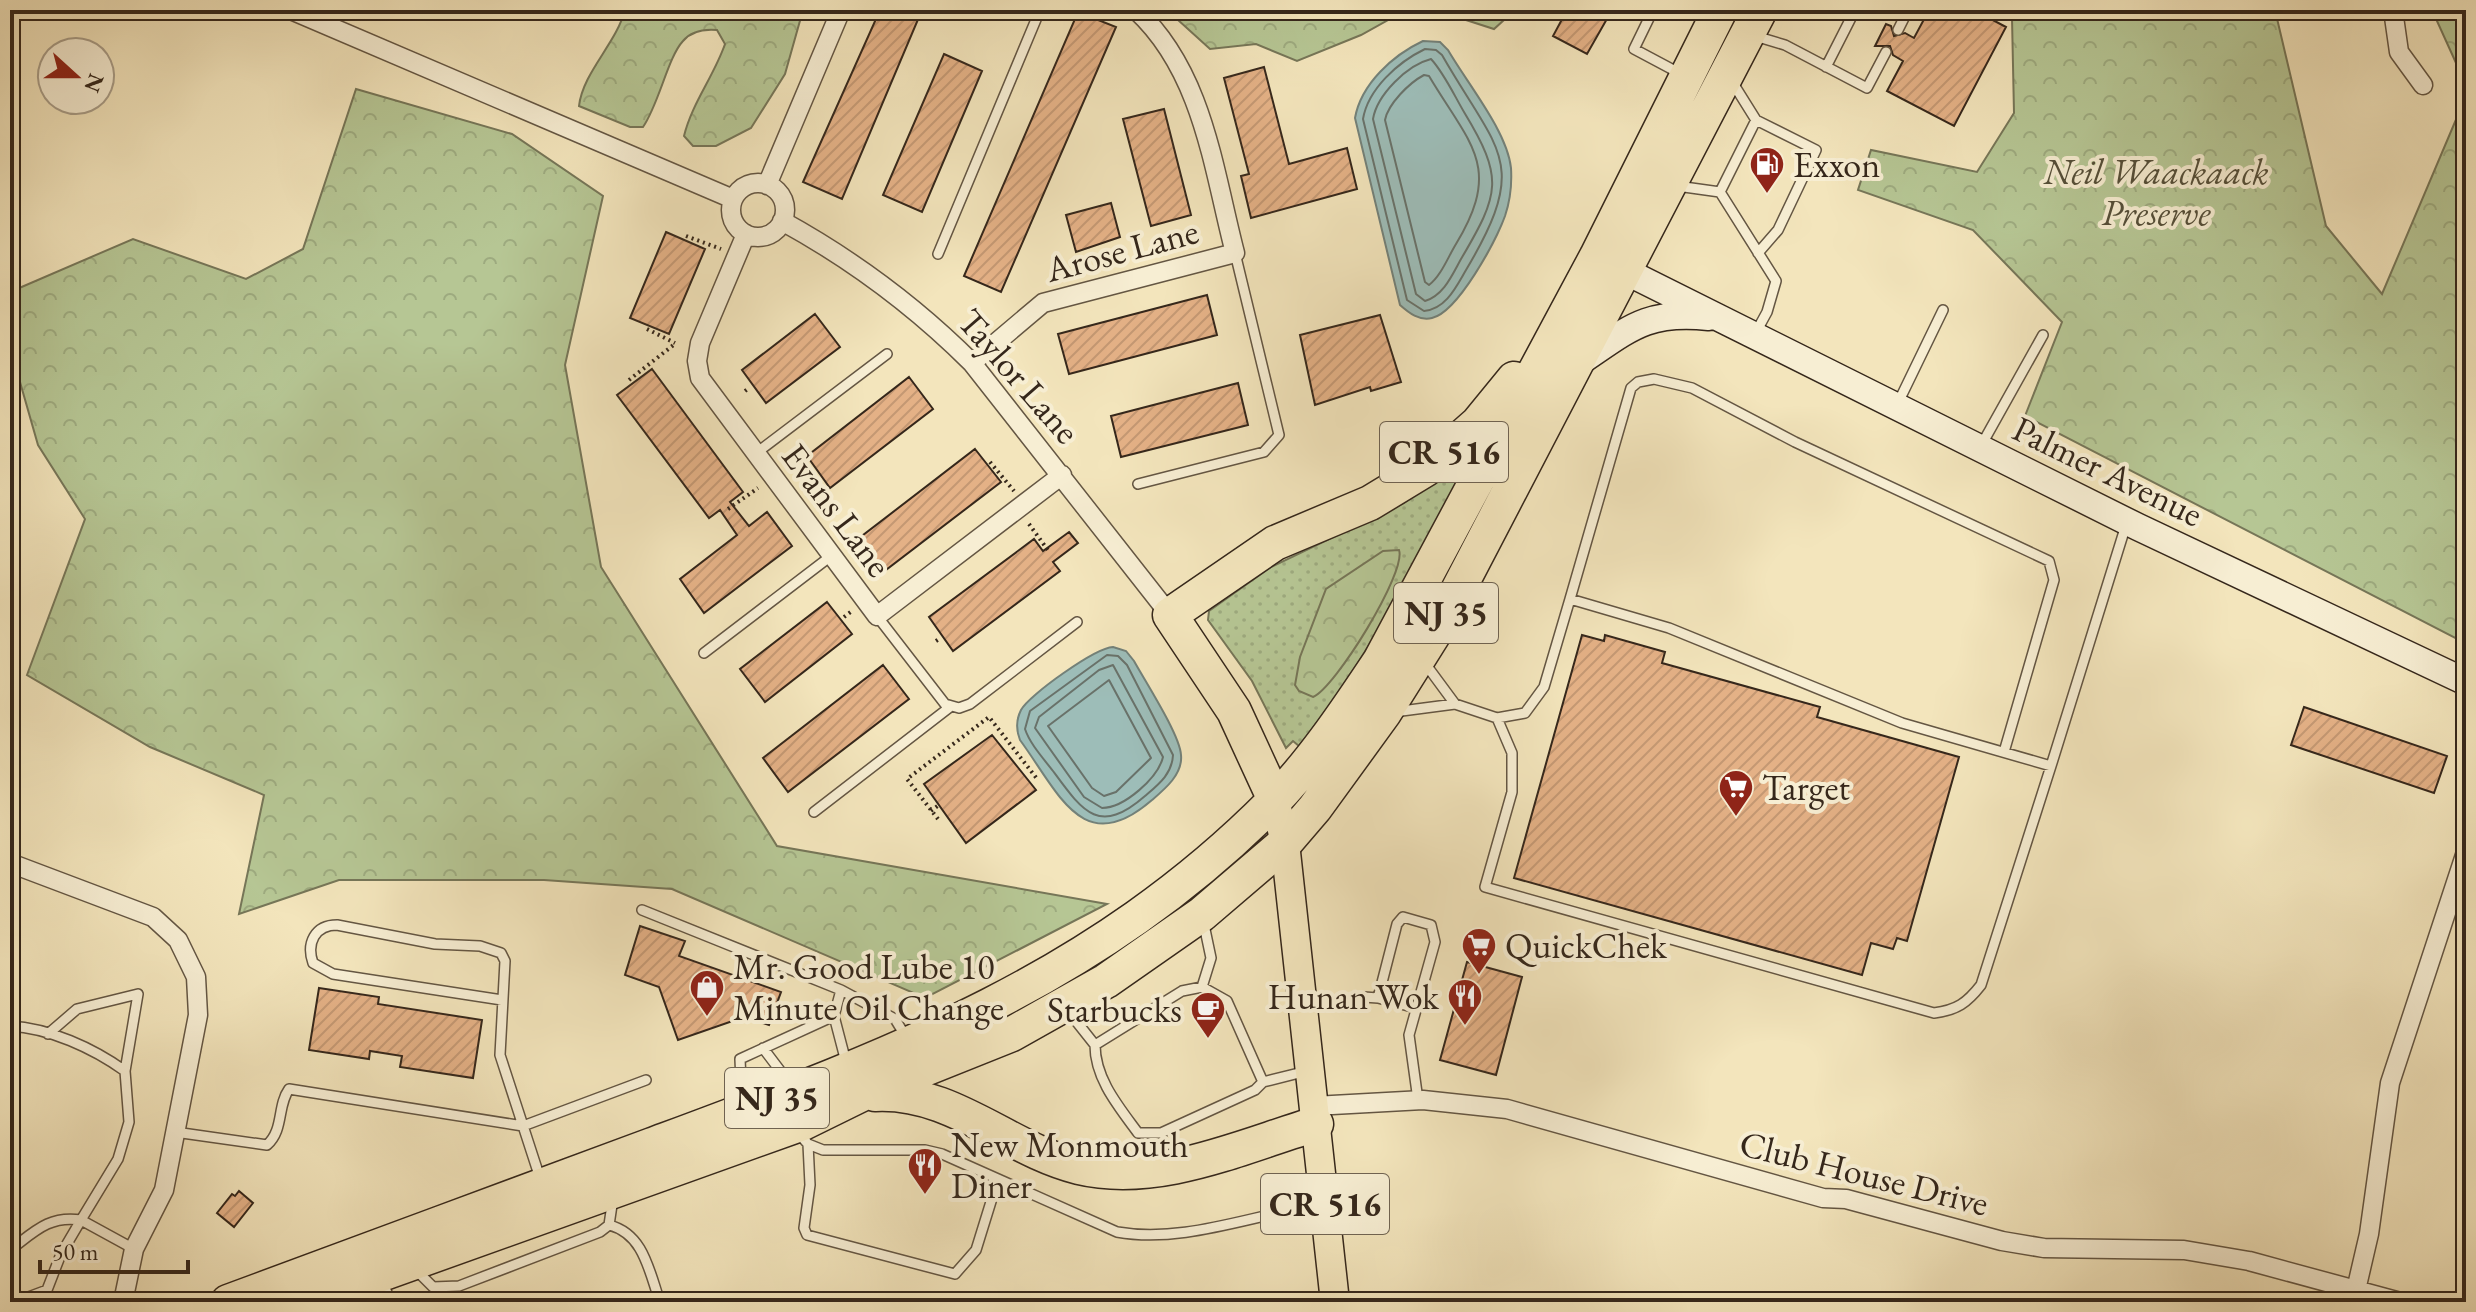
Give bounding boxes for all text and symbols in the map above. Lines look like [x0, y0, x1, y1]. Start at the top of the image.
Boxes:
north arrow [36, 36, 116, 116]
text: N [77, 69, 111, 97]
place label: Exxon [1793, 141, 1880, 188]
fuel station icon: Exxon [1748, 145, 1786, 195]
park label: Neil Waackaack Preserve [2042, 148, 2269, 236]
street label: Arose Lane [1040, 207, 1203, 293]
street label: Taylor Lane [947, 299, 1091, 453]
street label: Palmer Avenue [2005, 405, 2211, 537]
road number: CR 516 [1380, 422, 1508, 482]
street label: Evans Lane [772, 434, 902, 586]
road number: NJ 35 [1394, 583, 1498, 643]
place label: Target [1762, 764, 1850, 811]
supermarket icon: Target [1717, 768, 1755, 818]
place label: QuickChek [1505, 922, 1668, 969]
supermarket icon: QuickChek [1460, 926, 1498, 976]
place label: Mr. Good Lube 10 Minute Oil Change [733, 943, 1004, 1031]
shop icon: Mr. Good Lube 10 Minute Oil Change [688, 968, 726, 1018]
place label: Hunan Wok [1268, 973, 1440, 1020]
restaurant icon: Hunan Wok [1446, 977, 1484, 1027]
place label: Starbucks [1047, 986, 1182, 1033]
cafe icon: Starbucks [1189, 990, 1227, 1040]
road number: NJ 35 [725, 1068, 829, 1128]
street label: Club House Drive [1735, 1119, 1993, 1227]
place label: New Monmouth Diner [951, 1121, 1189, 1209]
restaurant icon: New Monmouth Diner [906, 1146, 944, 1196]
road number: CR 516 [1261, 1174, 1389, 1234]
scale bar [40, 1224, 188, 1274]
text: 50 m [52, 1236, 99, 1267]

